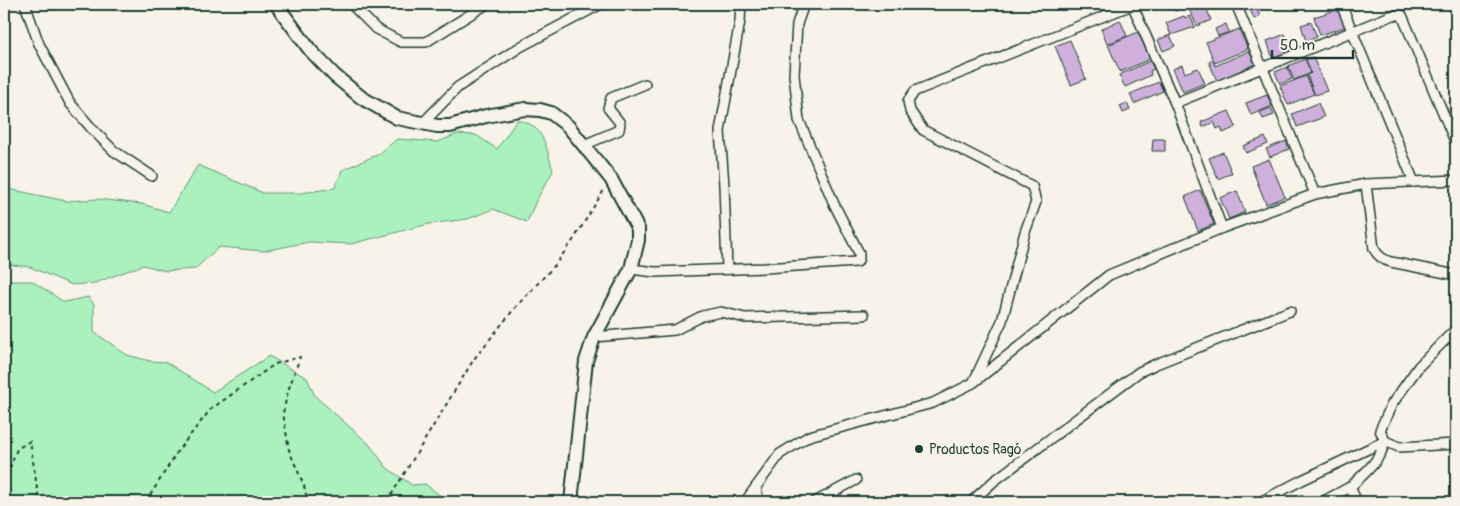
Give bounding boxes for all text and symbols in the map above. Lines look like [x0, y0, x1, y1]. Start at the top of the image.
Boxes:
scale bar [1272, 28, 1354, 60]
text: 50 m [1280, 36, 1315, 55]
place label: Productos Ragó [929, 441, 1022, 458]
marker: Productos Ragó [913, 443, 925, 455]

